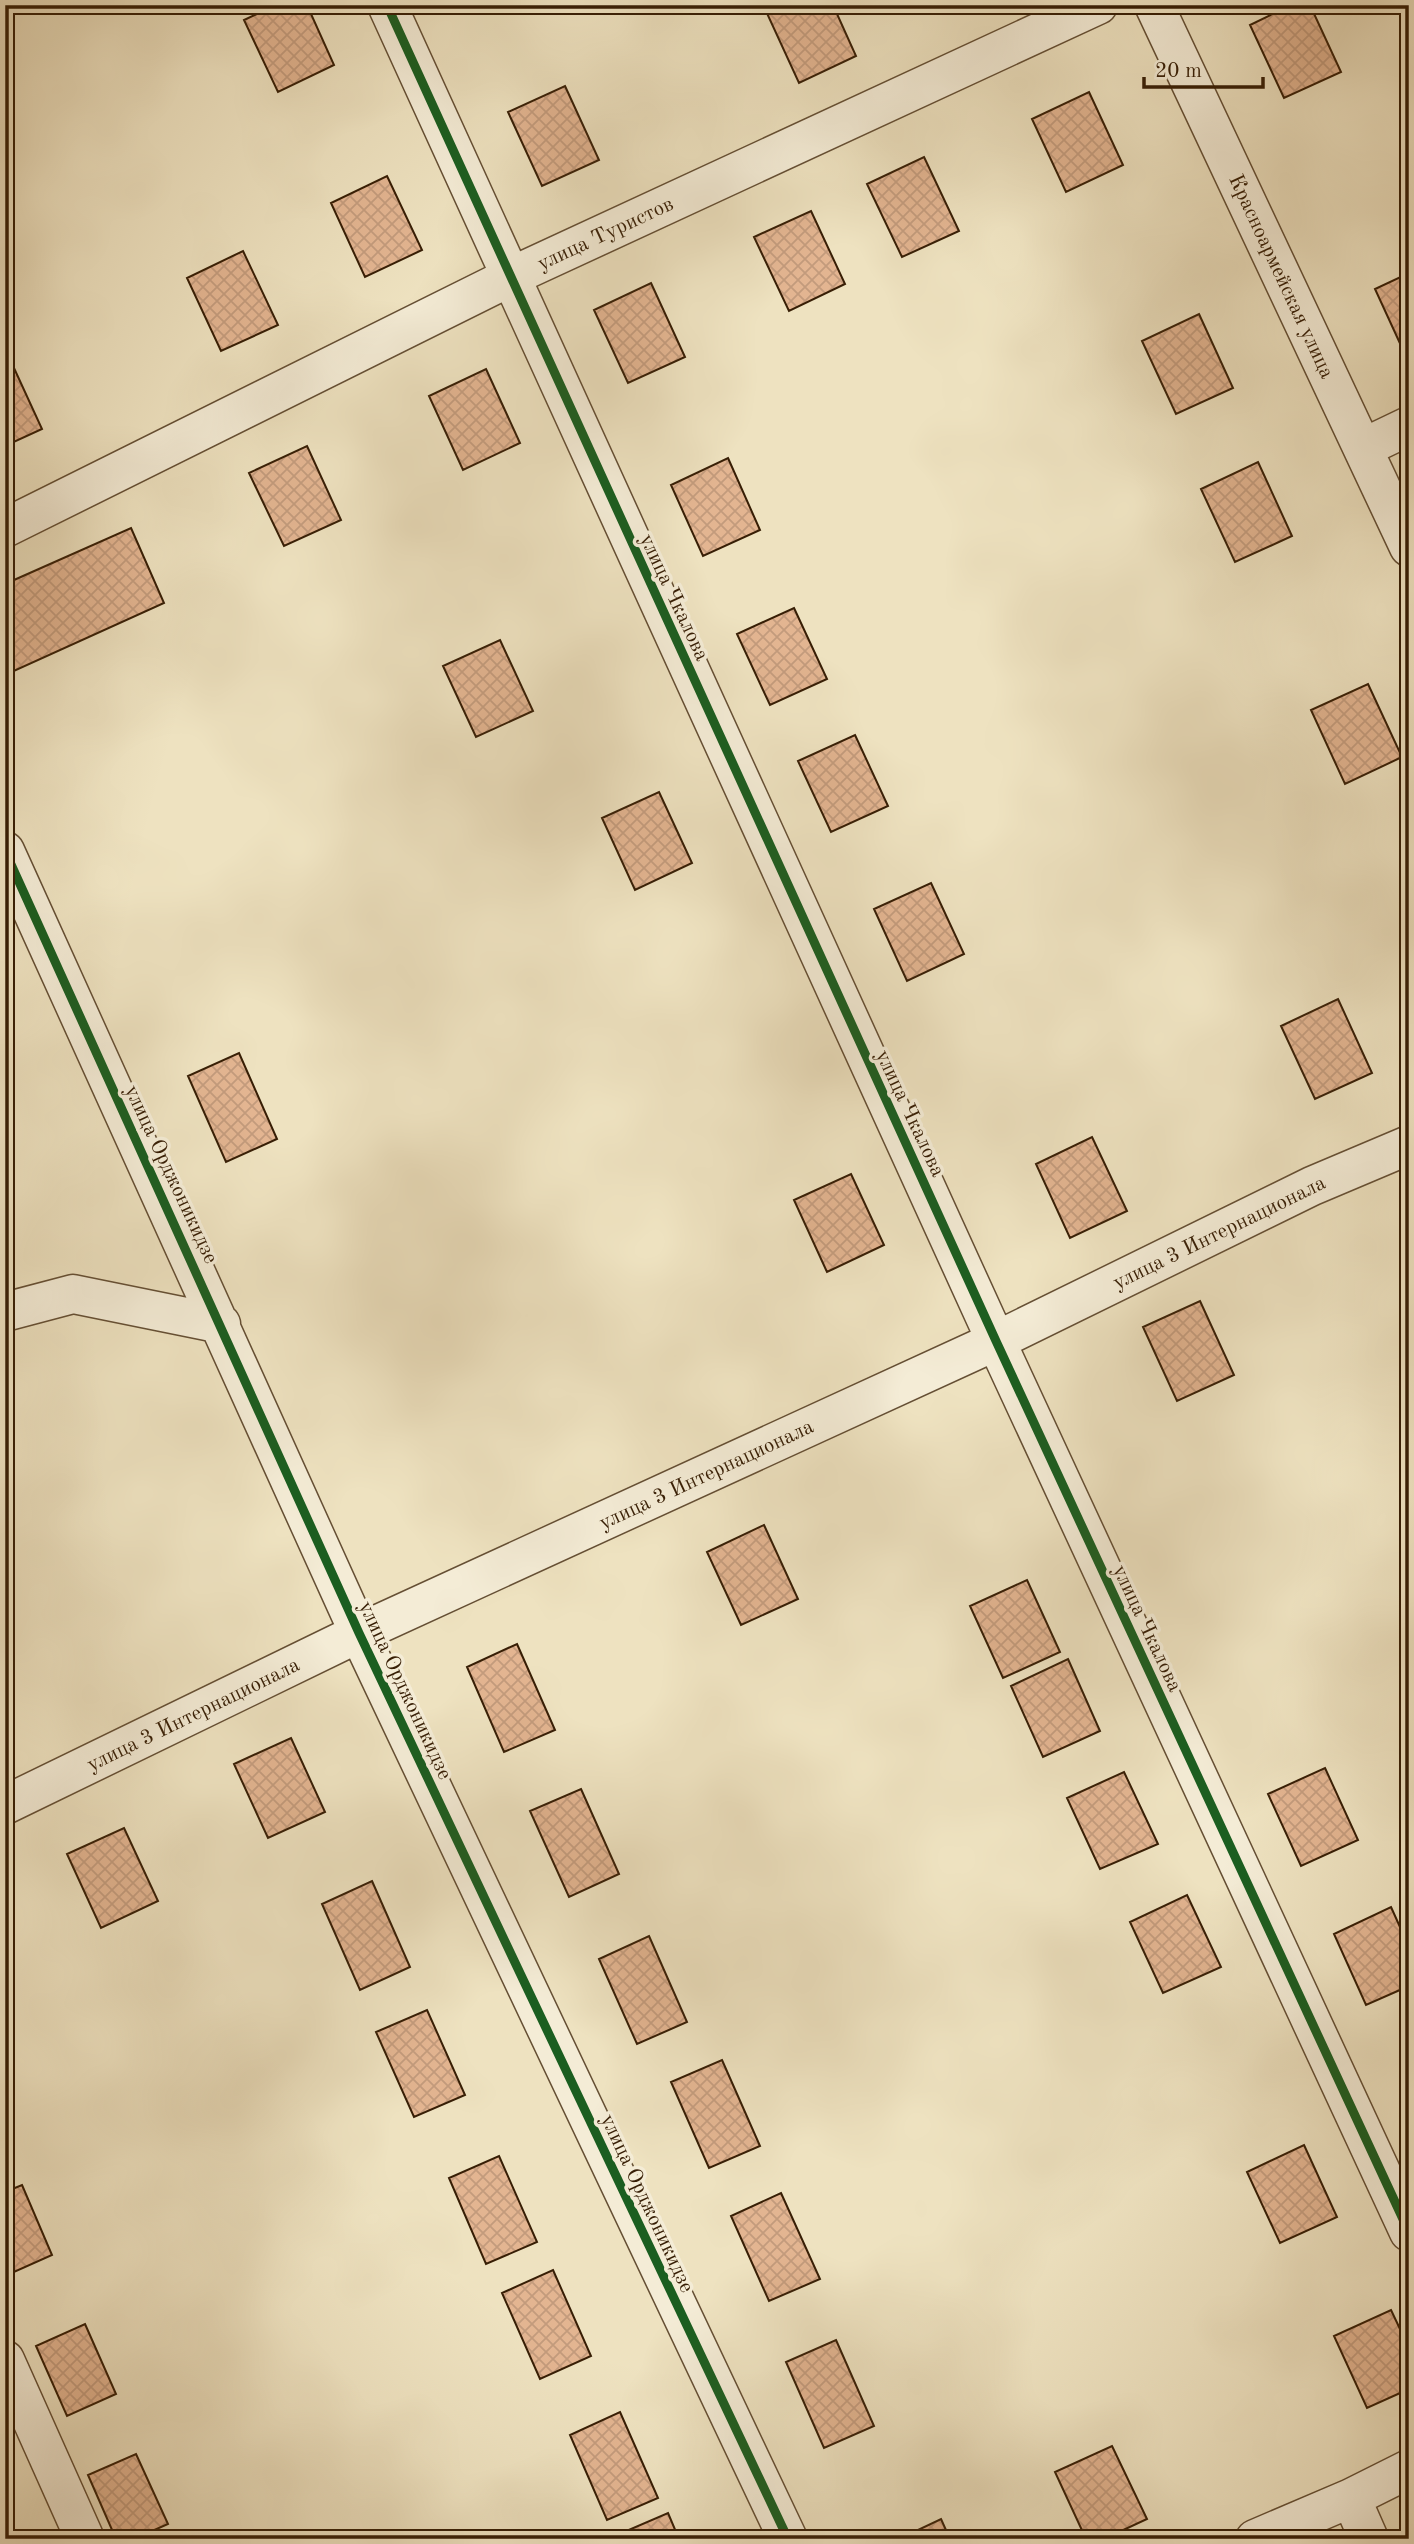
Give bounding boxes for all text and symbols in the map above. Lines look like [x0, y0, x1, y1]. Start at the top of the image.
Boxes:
scale bar [1144, 46, 1264, 90]
text: 20 m [1155, 61, 1202, 82]
street label: Красноармейская улица [1224, 171, 1337, 382]
street label: улица Туристов [534, 194, 677, 275]
street label: улица Чкалова [635, 531, 712, 664]
street label: улица Чкалова [871, 1047, 948, 1180]
street label: улица Орджоникидзе [120, 1082, 221, 1267]
street label: улица 3 Интернационала [1110, 1173, 1329, 1294]
street label: улица 3 Интернационала [596, 1416, 817, 1534]
street label: улица Чкалова [1108, 1562, 1185, 1695]
street label: улица Орджоникидзе [354, 1598, 455, 1783]
street label: улица 3 Интернационала [84, 1655, 303, 1776]
street label: улица Орджоникидзе [596, 2111, 697, 2296]

